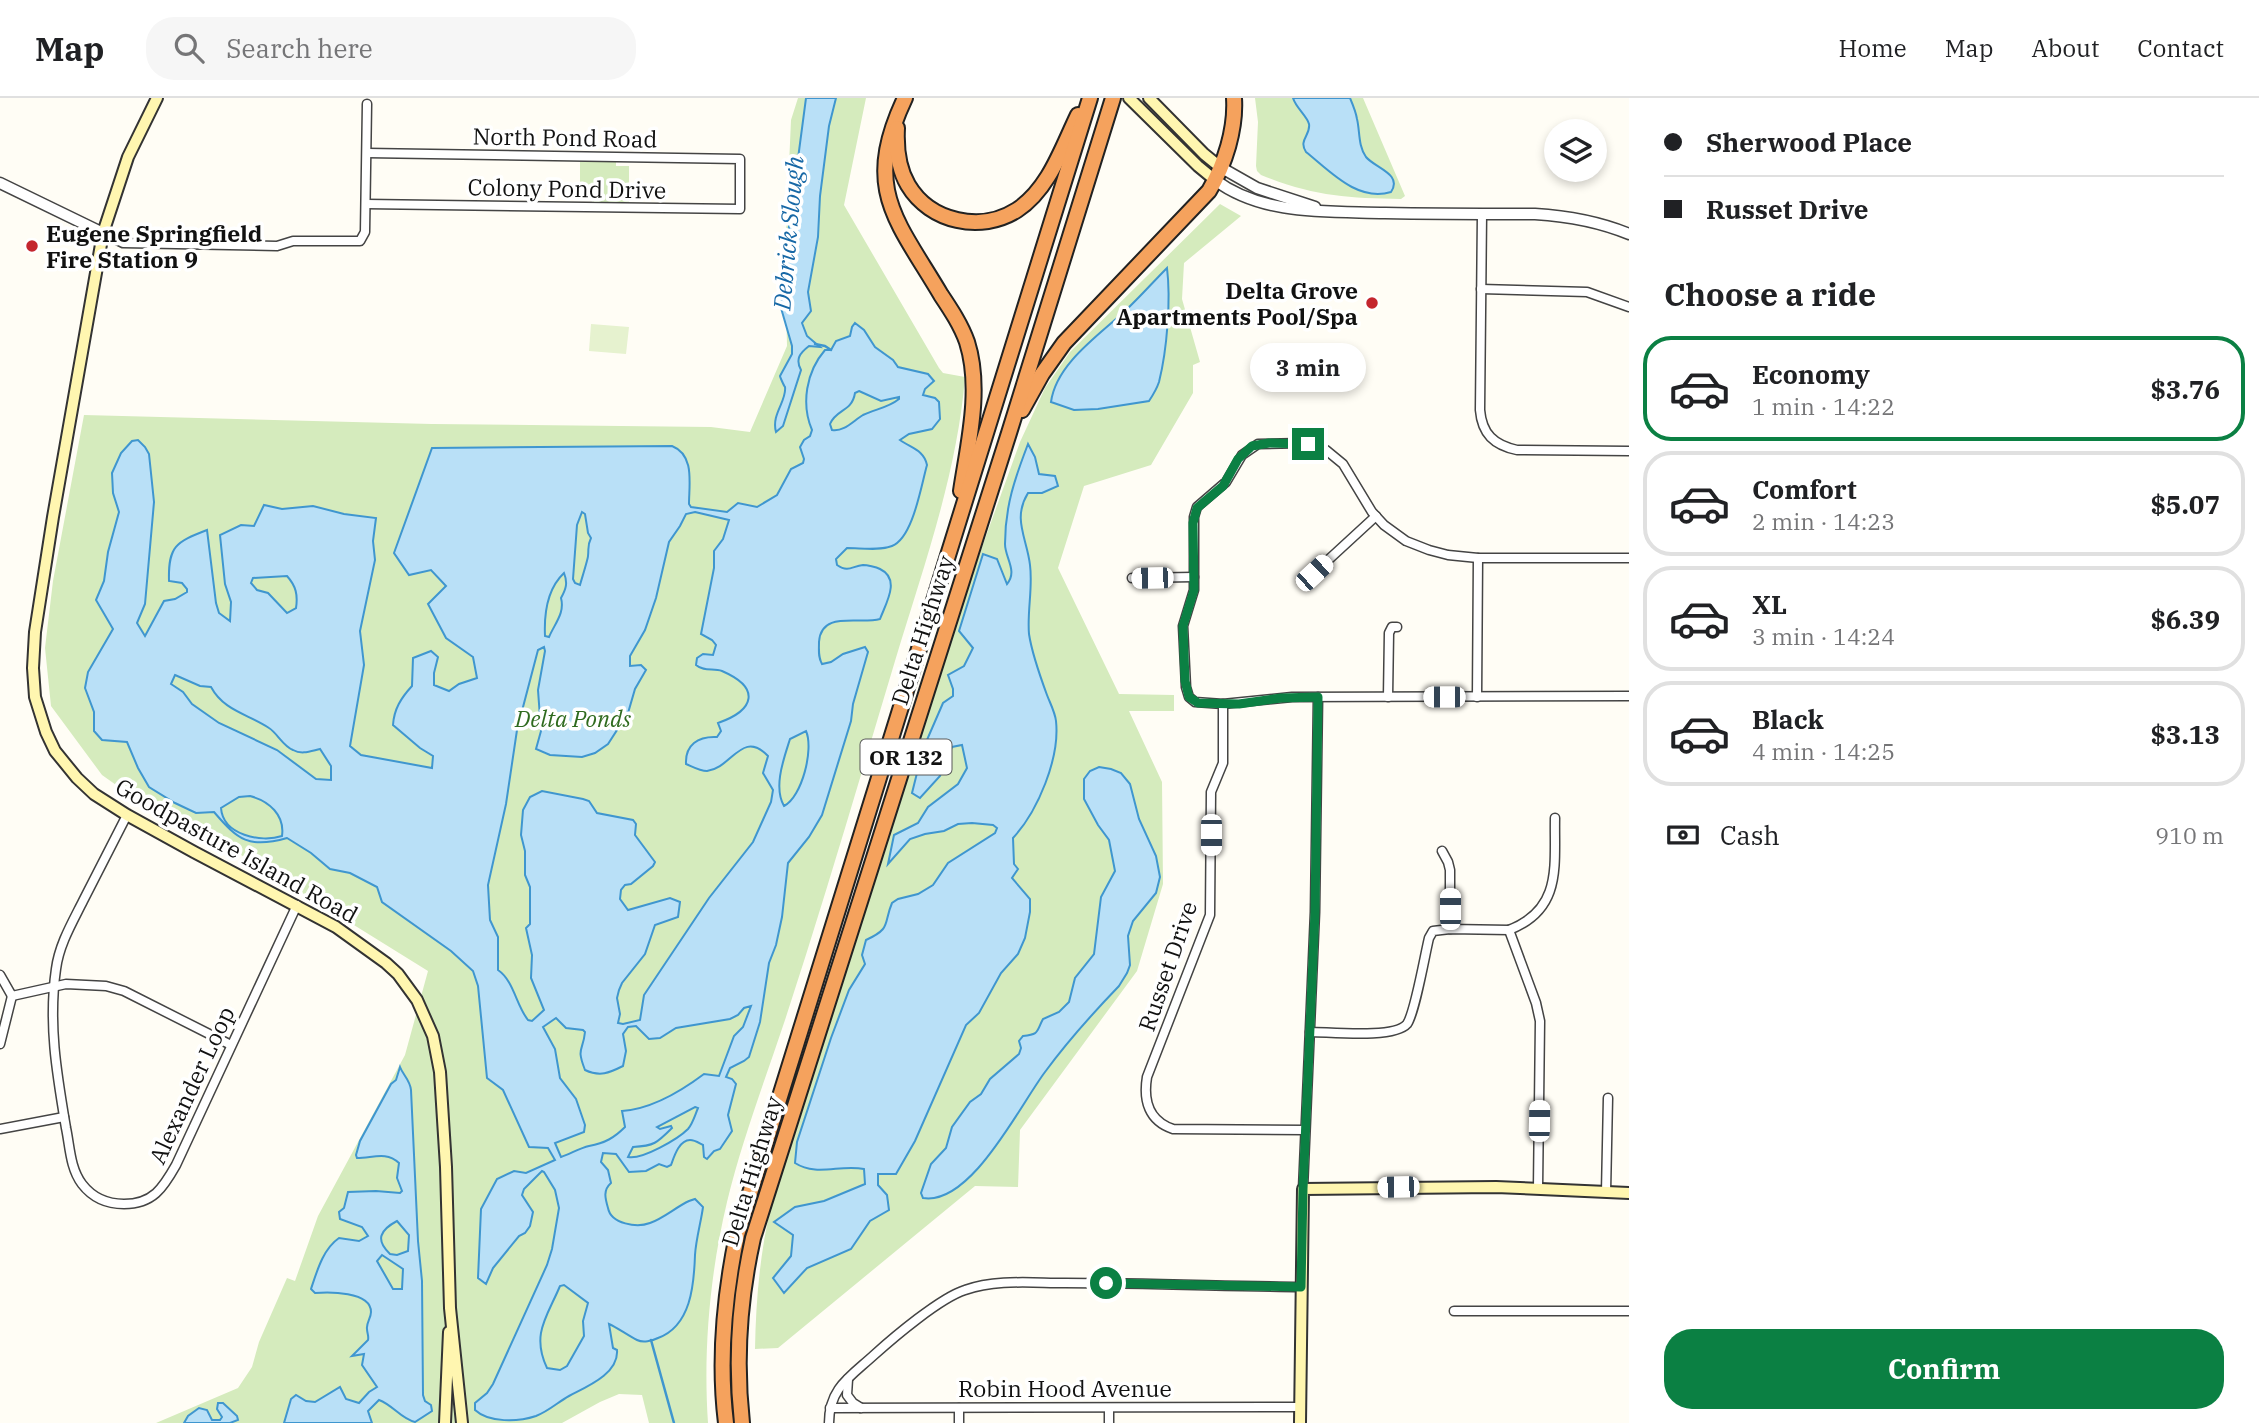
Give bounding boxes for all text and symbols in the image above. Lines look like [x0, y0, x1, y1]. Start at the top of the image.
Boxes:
search box [146, 17, 636, 80]
text: Map [35, 27, 104, 70]
icon: search [170, 29, 208, 67]
text: Search here [226, 31, 373, 65]
text: Home [1839, 32, 1907, 64]
text: Map [1945, 32, 1993, 64]
text: About [2031, 32, 2099, 64]
text: Contact [2137, 32, 2224, 64]
map controls [1544, 119, 1607, 182]
button: layers [1544, 119, 1607, 182]
street label: North Pond Road [472, 120, 658, 154]
text: Sherwood Place [1706, 125, 1912, 159]
water label: Debrick Slough [765, 155, 811, 312]
street label: Colony Pond Drive [467, 171, 667, 205]
text: Russet Drive [1706, 192, 1869, 226]
place label: Eugene Springfield Fire Station 9 [46, 218, 262, 274]
marker: Eugene Springfield Fire Station 9 [24, 238, 40, 254]
text: Choose a ride [1664, 273, 1876, 315]
place label: Delta Grove Apartments Pool/Spa [1116, 275, 1358, 331]
marker: Delta Grove Apartments Pool/Spa [1364, 295, 1380, 311]
callout: 3 min [1250, 342, 1366, 392]
text: 3 min [1276, 352, 1340, 382]
icon: car [1668, 357, 1731, 420]
text: Economy [1752, 357, 1870, 391]
text: $3.76 [2150, 372, 2220, 406]
text: 1 min · 14:22 [1752, 391, 1895, 421]
route end [1292, 428, 1324, 460]
icon: car [1668, 472, 1731, 535]
text: Comfort [1752, 472, 1857, 506]
text: $5.07 [2150, 487, 2220, 521]
text: 2 min · 14:23 [1752, 506, 1895, 536]
street label: Delta Highway [884, 551, 961, 709]
car [1292, 551, 1337, 595]
car [1131, 567, 1174, 589]
icon: car [1668, 587, 1731, 650]
text: XL [1752, 587, 1787, 621]
text: $6.39 [2150, 602, 2220, 636]
text: 3 min · 14:24 [1752, 621, 1895, 651]
car [1424, 687, 1466, 708]
icon: car [1668, 702, 1731, 765]
text: Black [1752, 702, 1824, 736]
park label: Delta Ponds [514, 703, 632, 733]
text: $3.13 [2150, 717, 2220, 751]
text: 4 min · 14:25 [1752, 736, 1895, 766]
road number: OR 132 [860, 740, 951, 774]
street label: Goodpasture Island Road [110, 771, 364, 929]
car [1201, 814, 1222, 856]
icon: cash [1664, 816, 1702, 854]
text: Cash [1720, 818, 1780, 852]
text: 910 m [2155, 820, 2224, 850]
car [1440, 888, 1461, 930]
street label: Russet Drive [1131, 897, 1203, 1035]
street label: Alexander Loop [141, 1001, 241, 1169]
street label: Delta Highway [714, 1091, 788, 1250]
car [1529, 1100, 1550, 1142]
car [1377, 1176, 1420, 1198]
route start [1090, 1267, 1122, 1299]
button: Confirm [1664, 1329, 2224, 1409]
street label: Robin Hood Avenue [958, 1373, 1172, 1403]

